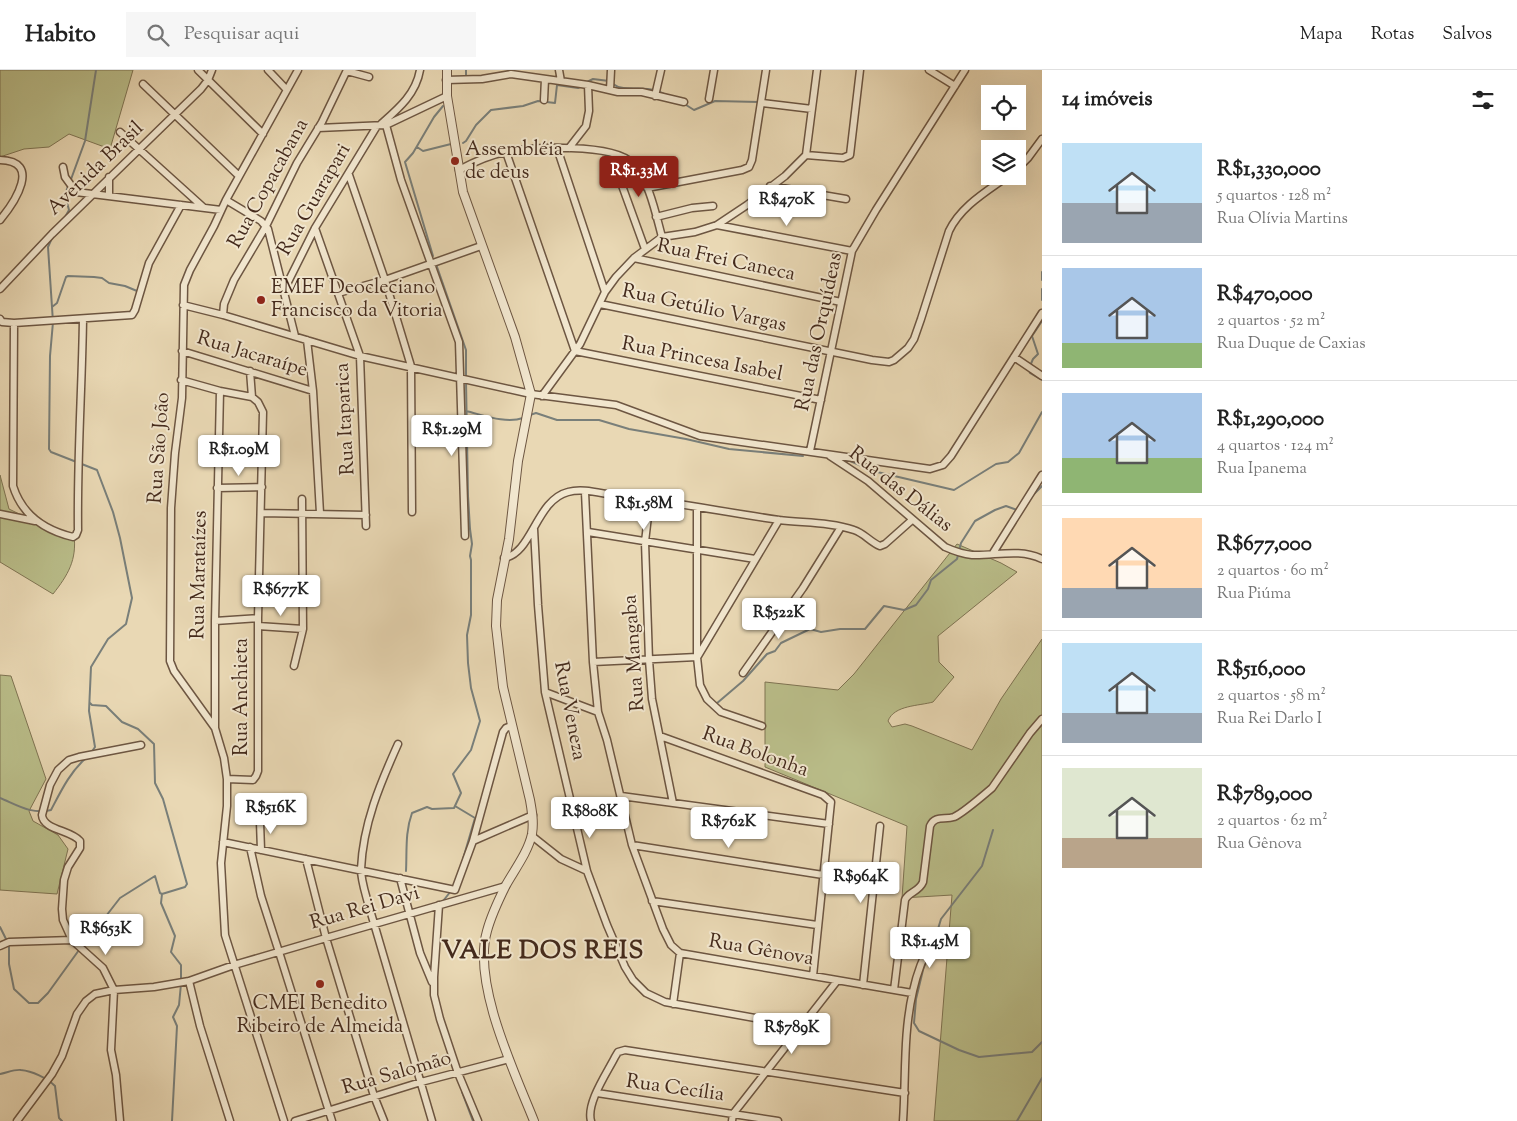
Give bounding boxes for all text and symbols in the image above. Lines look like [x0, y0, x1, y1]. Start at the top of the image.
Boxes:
search box [126, 12, 476, 57]
text: Habito [25, 18, 96, 52]
icon: search [144, 21, 172, 49]
text: Pesquisar aqui [184, 21, 299, 48]
text: Mapa [1300, 22, 1343, 48]
text: Rotas [1371, 22, 1414, 48]
text: Salvos [1442, 22, 1492, 48]
map controls [981, 85, 1026, 185]
button: locate [981, 85, 1026, 130]
text: 14 imóveis [1062, 85, 1153, 115]
icon: filters [1469, 86, 1497, 114]
street label: Rua Copacabana [221, 114, 317, 254]
street label: Avenida Brasil [41, 115, 151, 223]
place label: Assembléia de deus [465, 136, 563, 188]
street label: Rua Guarapari [271, 138, 359, 262]
button: layers [981, 140, 1026, 185]
marker: Assembléia de deus [449, 155, 461, 167]
text: R$1,330,000 [1217, 155, 1321, 185]
pin: R$1.33M [593, 156, 685, 198]
text: R$1.33M [610, 160, 668, 183]
icon: home [1102, 163, 1162, 223]
pin: R$470K [746, 184, 828, 227]
text: 5 quartos · 128 m² [1217, 185, 1331, 208]
text: R$470K [759, 189, 815, 212]
text: Rua Olívia Martins [1217, 208, 1348, 231]
street label: Rua Frei Caneca [654, 232, 798, 290]
street label: Rua das Orquídeas [789, 250, 851, 414]
place label: EMEF Deocleciano Francisco da Vitoria [271, 274, 442, 326]
street label: Rua Getúlio Vargas [619, 277, 789, 341]
text: R$470,000 [1217, 280, 1313, 310]
icon: home [1102, 288, 1162, 348]
marker: EMEF Deocleciano Francisco da Vitoria [255, 294, 267, 306]
text: 2 quartos · 52 m² [1217, 310, 1325, 333]
street label: Rua Jacaraípe [193, 324, 311, 386]
street label: Rua Princesa Isabel [619, 330, 785, 390]
text: Rua Duque de Caxias [1217, 333, 1366, 356]
street label: Rua Itaparica [329, 362, 363, 476]
street label: Rua São João [142, 391, 178, 505]
text: R$1,290,000 [1217, 405, 1324, 435]
icon: home [1102, 413, 1162, 473]
pin: R$1.29M [406, 414, 498, 457]
text: R$1.29M [422, 419, 482, 442]
pin: R$1.09M [193, 434, 285, 477]
text: 4 quartos · 124 m² [1217, 435, 1334, 458]
text: R$1.09M [209, 439, 269, 462]
street label: Rua das Dálias [842, 440, 958, 540]
text: Rua Ipanema [1217, 458, 1307, 481]
pin: R$1.58M [598, 488, 690, 531]
text: R$1.58M [615, 493, 673, 516]
street label: Rua Marataízes [184, 510, 216, 640]
text: R$677,000 [1217, 530, 1312, 560]
icon: home [1102, 538, 1162, 598]
text: 2 quartos · 60 m² [1217, 560, 1329, 583]
pin: R$677K [240, 574, 322, 617]
text: R$677K [253, 579, 309, 602]
text: Rua Piúma [1217, 583, 1291, 606]
street label: Rua Mangaba [616, 594, 654, 712]
pin: R$522K [738, 598, 820, 640]
text: R$522K [753, 602, 805, 625]
street label: Rua Anchieta [228, 638, 257, 756]
text: R$516,000 [1217, 655, 1306, 685]
street label: Rua Veneza [545, 659, 593, 763]
icon: home [1102, 663, 1162, 723]
text: 2 quartos · 58 m² [1217, 685, 1326, 708]
text: Rua Rei Darlo I [1217, 708, 1322, 731]
street label: Rua Bolonha [698, 720, 812, 786]
text: R$789,000 [1217, 780, 1312, 810]
icon: home [1102, 788, 1162, 848]
pin: R$516K [230, 792, 312, 835]
pin: R$808K [549, 796, 631, 839]
text: R$516K [246, 797, 296, 820]
text: R$808K [562, 801, 618, 824]
pin: R$762K [688, 806, 770, 849]
text: 2 quartos · 62 m² [1217, 810, 1328, 833]
text: R$762K [702, 811, 756, 834]
text: Rua Gênova [1217, 833, 1302, 856]
pin: R$964K [820, 862, 902, 904]
text: R$964K [833, 866, 889, 889]
street label: Rua Rei Davi [307, 879, 423, 938]
pin: R$653K [65, 914, 147, 956]
text: R$653K [80, 918, 132, 941]
pin: R$1.45M [884, 926, 976, 969]
street label: Rua Gênova [706, 928, 816, 974]
text: R$1.45M [901, 931, 959, 954]
district label: VALE DOS REIS [442, 934, 644, 970]
marker: CMEI Benedito Ribeiro de Almeida [314, 978, 326, 990]
place label: CMEI Benedito Ribeiro de Almeida [237, 990, 403, 1042]
pin: R$789K [751, 1012, 833, 1055]
text: R$789K [764, 1017, 820, 1040]
street label: Rua Salomão [339, 1045, 455, 1103]
street label: Rua Cecília [624, 1068, 726, 1110]

